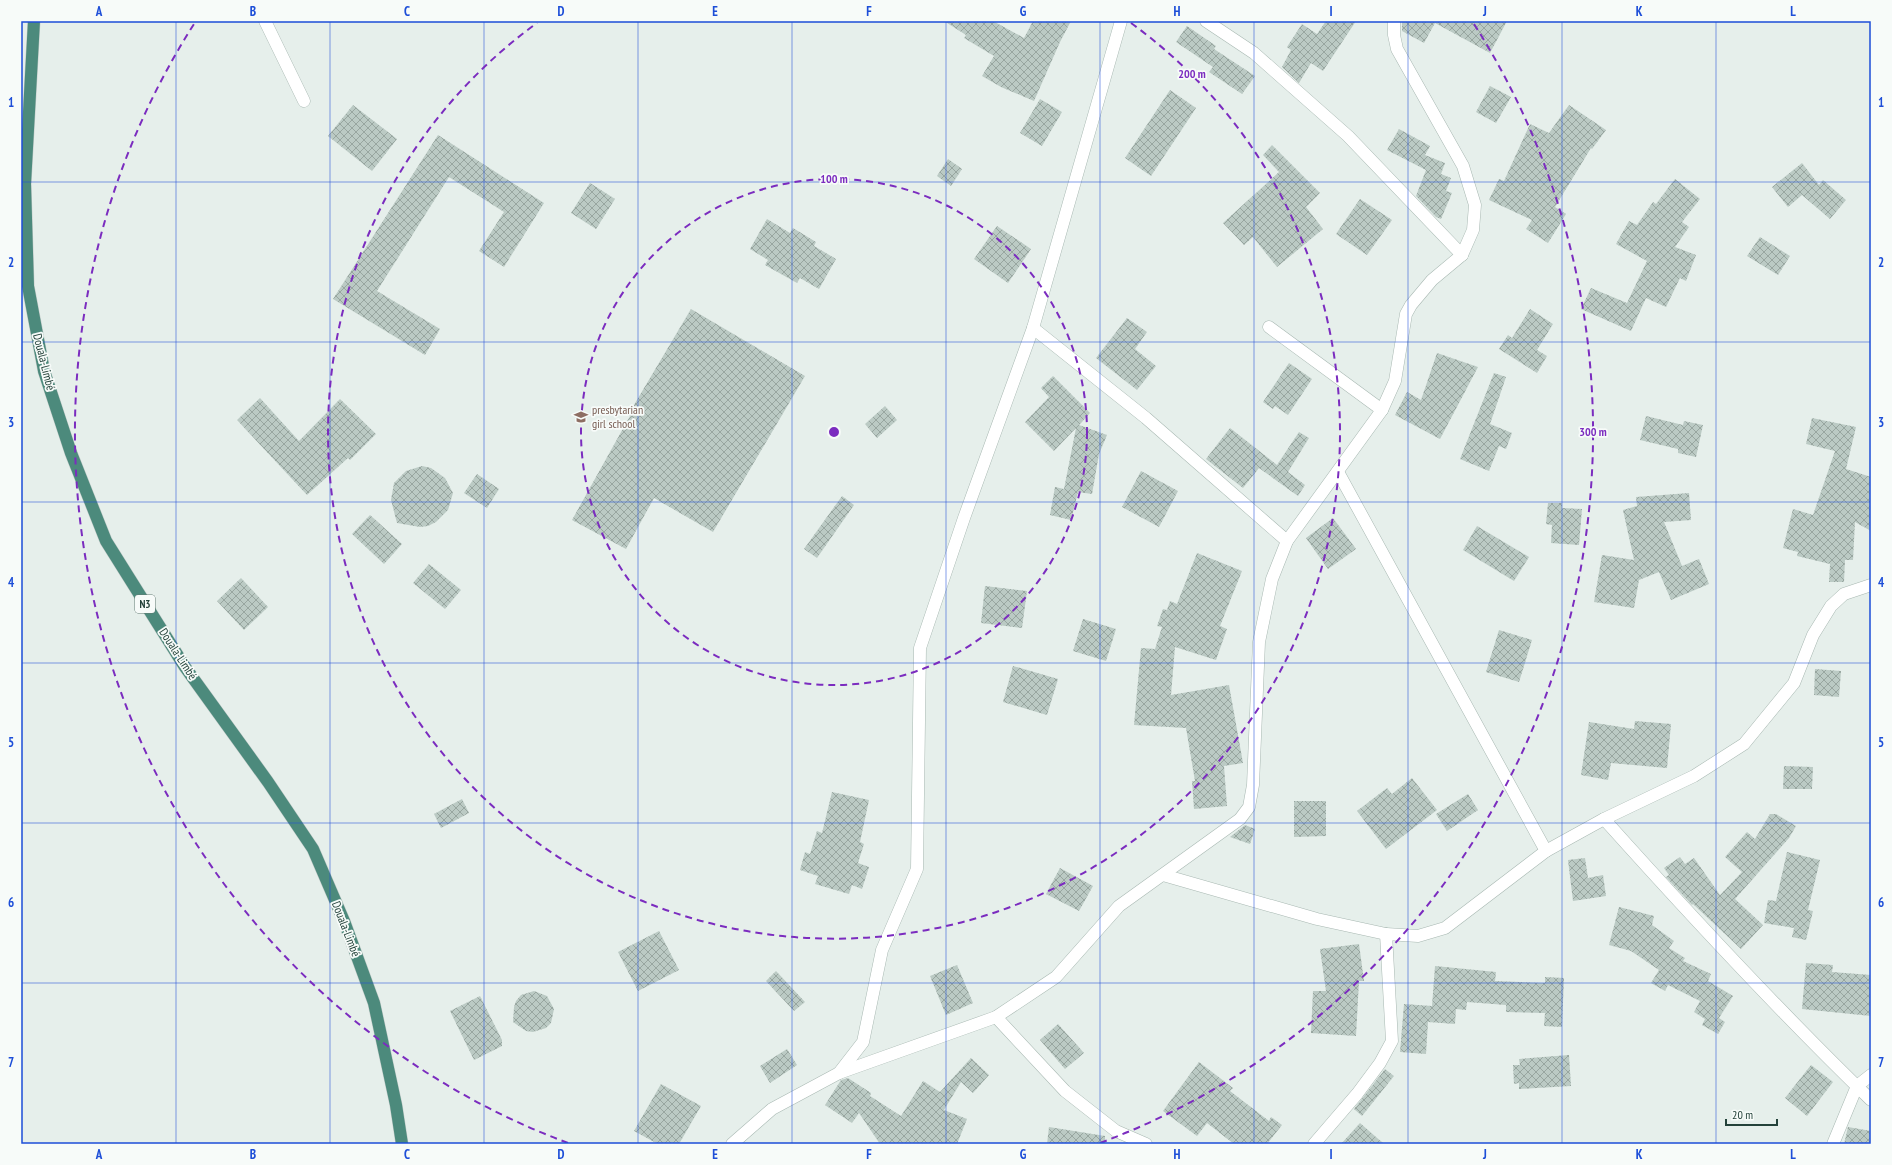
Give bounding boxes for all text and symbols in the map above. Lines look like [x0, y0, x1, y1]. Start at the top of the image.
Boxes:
text: A [95, 3, 103, 20]
text: B [250, 3, 256, 20]
text: C [404, 3, 410, 20]
text: D [558, 3, 565, 20]
text: E [712, 3, 718, 20]
text: F [866, 3, 872, 20]
text: G [1020, 3, 1027, 20]
text: H [1174, 3, 1181, 20]
text: I [1329, 3, 1333, 20]
text: J [1482, 3, 1487, 20]
text: K [1636, 3, 1643, 20]
text: L [1790, 3, 1796, 20]
text: 200 m [1178, 66, 1206, 81]
text: 1 [8, 94, 14, 111]
text: 1 [1878, 94, 1884, 111]
text: 100 m [820, 171, 848, 186]
text: 2 [8, 254, 14, 271]
text: 2 [1878, 254, 1884, 271]
street label: Douala-Limbé [30, 332, 59, 392]
place label: presbytarian girl school [592, 402, 643, 431]
school or university icon: presbytarian girl school [573, 409, 589, 425]
text: 3 [8, 414, 14, 431]
text: 3 [1878, 414, 1884, 431]
text: 300 m [1579, 424, 1607, 439]
centre of rings [827, 425, 841, 439]
text: 4 [8, 574, 15, 591]
text: 4 [1878, 574, 1885, 591]
road number: N3 [135, 595, 155, 613]
street label: Douala-Limbé [156, 625, 201, 682]
text: 5 [8, 734, 14, 751]
text: 5 [1878, 734, 1884, 751]
text: 6 [8, 894, 14, 911]
text: 6 [1878, 894, 1884, 911]
street label: Douala-Limbé [329, 899, 364, 959]
text: 7 [8, 1054, 14, 1071]
text: 7 [1878, 1054, 1884, 1071]
scale bar [1726, 1101, 1777, 1127]
text: 20 m [1732, 1107, 1753, 1122]
text: A [95, 1146, 103, 1163]
text: B [250, 1146, 256, 1163]
text: C [404, 1146, 410, 1163]
text: D [558, 1146, 565, 1163]
text: E [712, 1146, 718, 1163]
text: F [866, 1146, 872, 1163]
text: G [1020, 1146, 1027, 1163]
text: H [1174, 1146, 1181, 1163]
text: I [1329, 1146, 1333, 1163]
text: J [1482, 1146, 1487, 1163]
text: K [1636, 1146, 1643, 1163]
text: L [1790, 1146, 1796, 1163]

